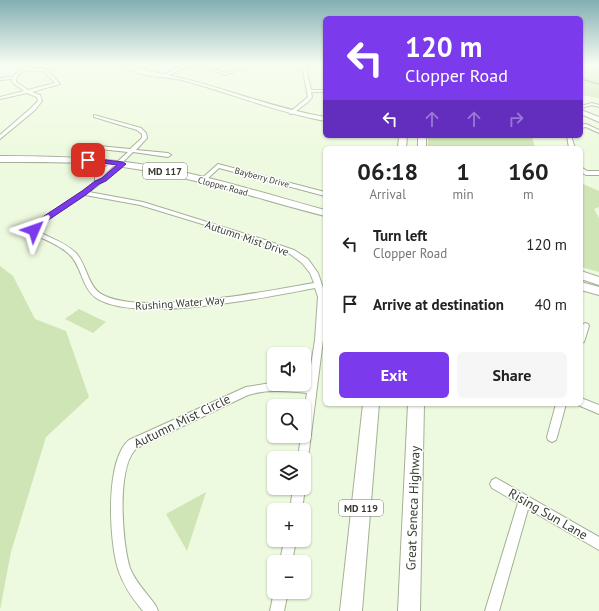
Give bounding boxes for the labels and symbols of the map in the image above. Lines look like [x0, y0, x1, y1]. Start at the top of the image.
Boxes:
pin [71, 143, 105, 177]
road number: MD 117 [143, 163, 187, 179]
street label: Bayberry Drive [234, 164, 291, 190]
street label: Clopper Road [197, 174, 249, 198]
position arrow [13, 209, 55, 251]
street label: Autumn Mist Drive [203, 217, 291, 259]
street label: Rushing Water Way [135, 293, 226, 313]
street label: Autumn Mist Circle [131, 390, 233, 452]
street label: Great Seneca Highway [402, 445, 424, 571]
street label: Rising Sun Lane [505, 484, 591, 544]
road number: MD 119 [339, 500, 383, 516]

